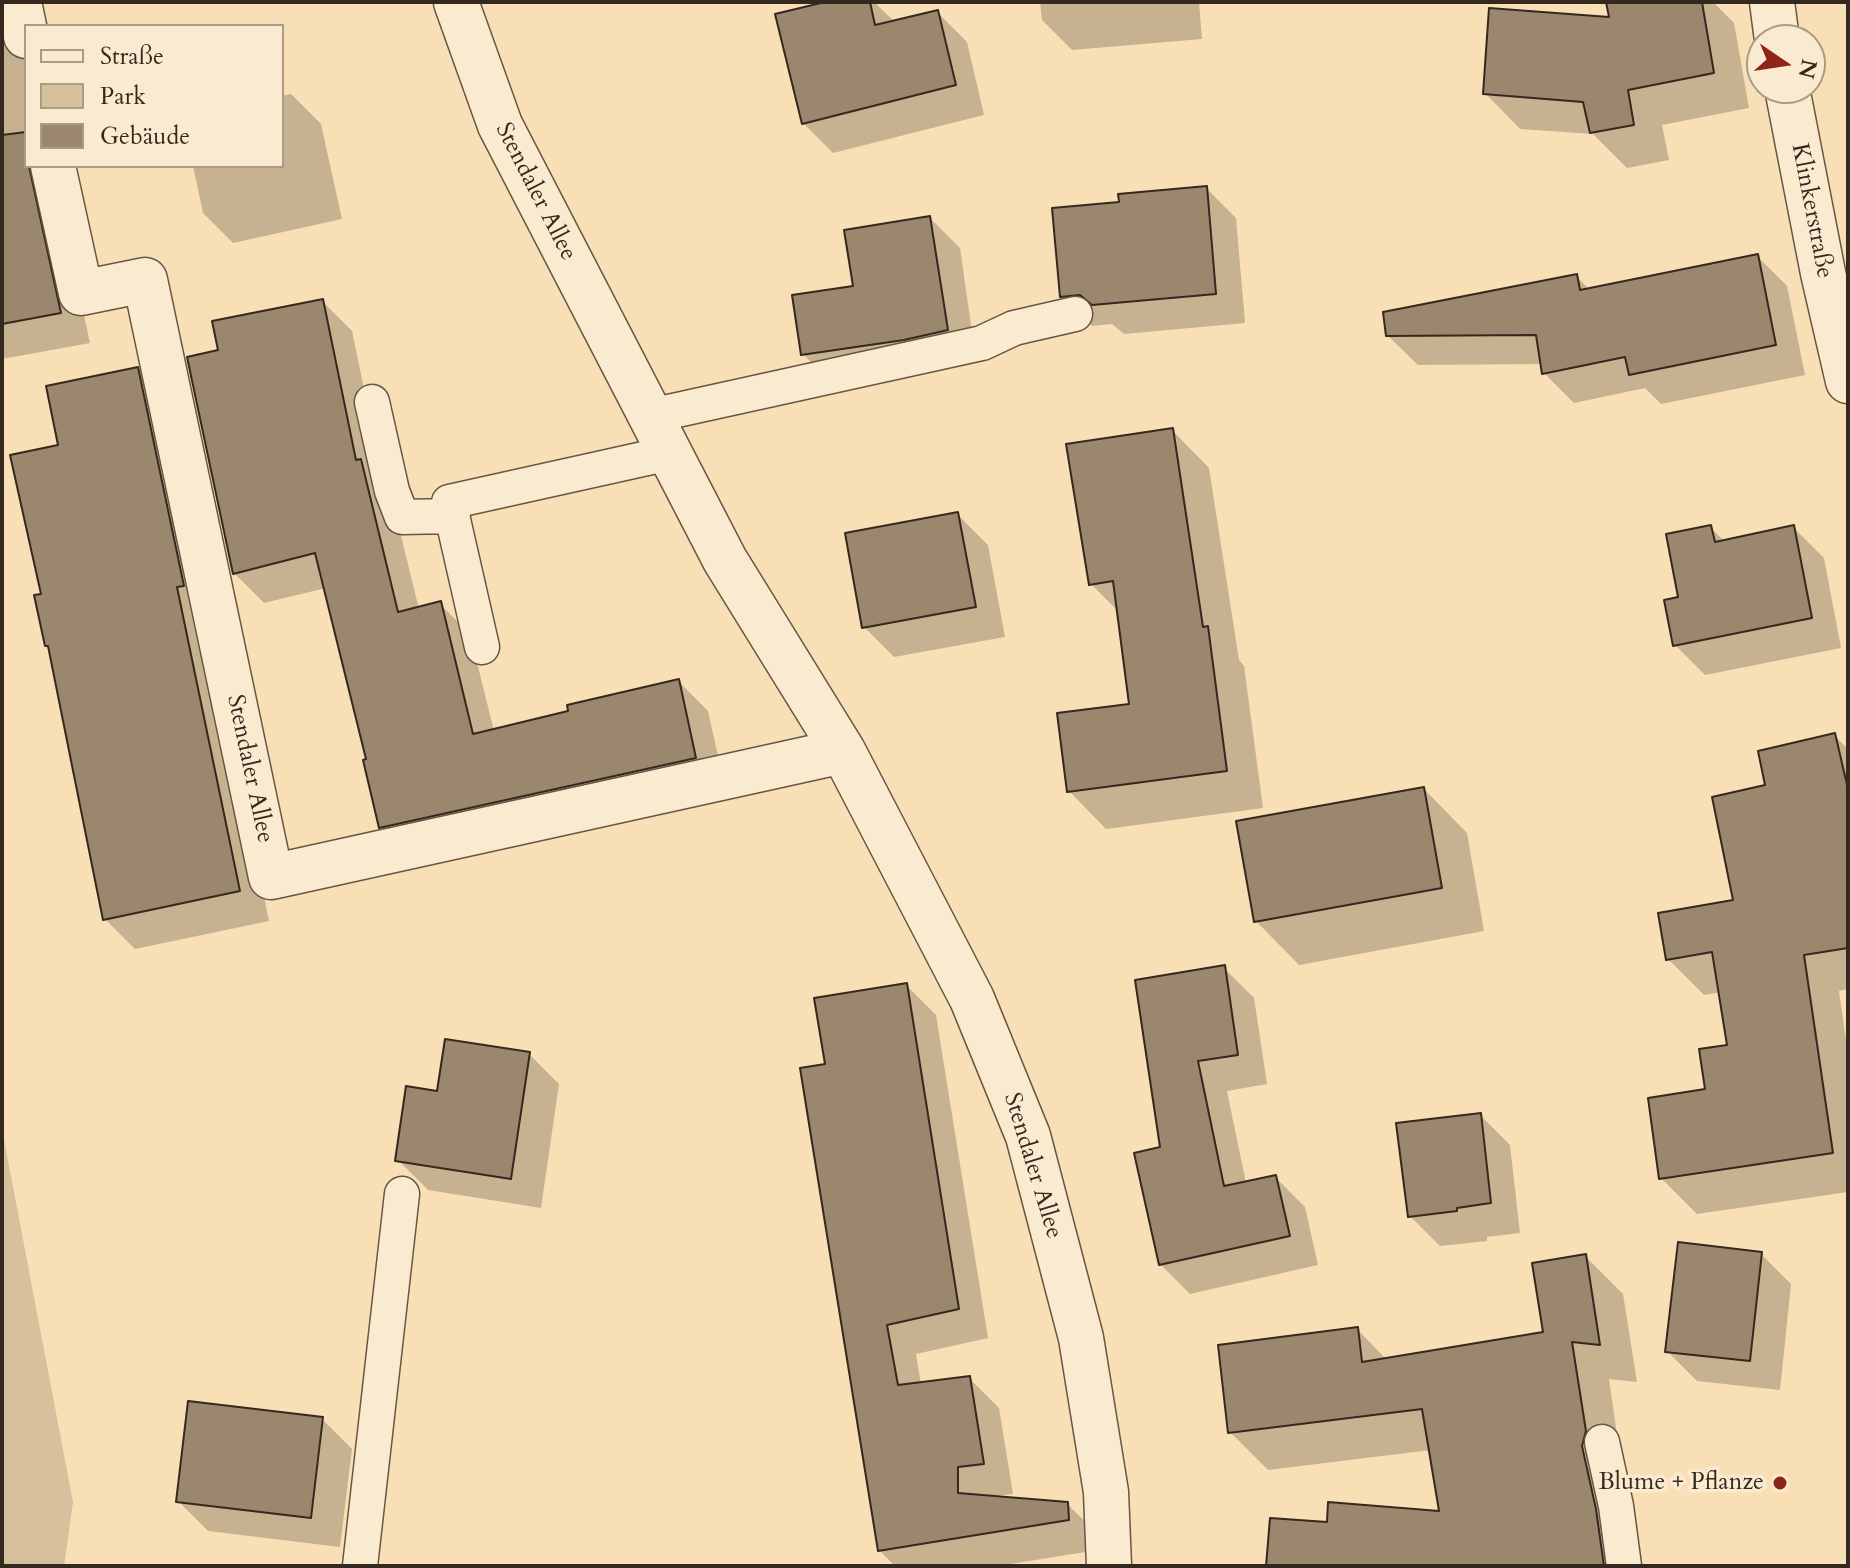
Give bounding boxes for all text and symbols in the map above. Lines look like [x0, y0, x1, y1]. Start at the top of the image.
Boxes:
legend [24, 24, 284, 168]
north arrow [1746, 24, 1826, 104]
text: Straße [100, 40, 164, 73]
text: N [1791, 56, 1824, 82]
text: Park [100, 80, 146, 113]
street label: Stendaler Allee [488, 118, 582, 266]
text: Gebäude [100, 120, 190, 153]
street label: Klinkerstraße [1784, 141, 1838, 281]
street label: Stendaler Allee [219, 692, 279, 846]
street label: Stendaler Allee [996, 1090, 1068, 1242]
place label: Blume + Pflanze [1599, 1469, 1764, 1497]
marker: Blume + Pflanze [1771, 1474, 1789, 1492]

